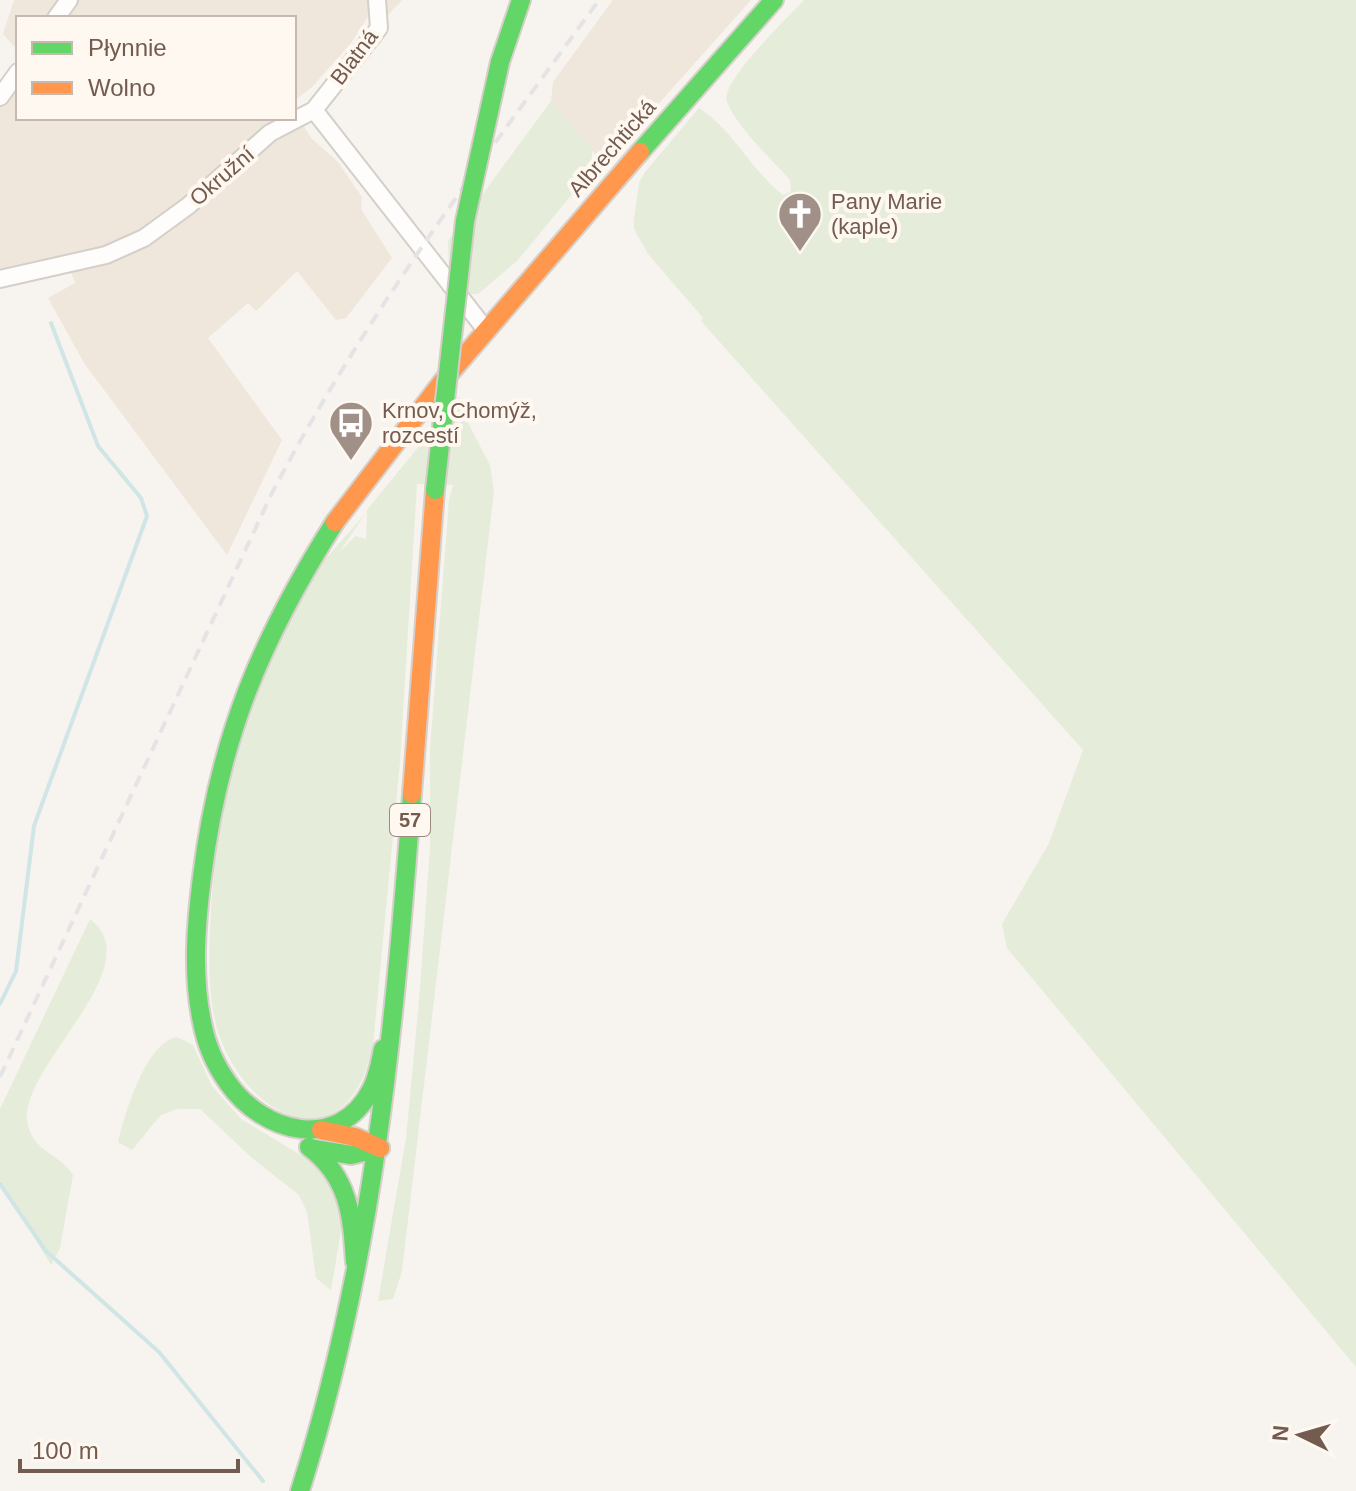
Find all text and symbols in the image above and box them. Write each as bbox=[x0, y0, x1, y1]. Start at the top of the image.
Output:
legend bbox=[16, 16, 296, 120]
street label: Blatná bbox=[325, 24, 383, 89]
text: Płynnie bbox=[88, 34, 167, 61]
text: Wolno bbox=[88, 74, 156, 101]
street label: Albrechtická bbox=[563, 94, 661, 201]
street label: Okružní bbox=[185, 141, 259, 211]
place label: Pany Marie (kaple) bbox=[831, 189, 942, 239]
church icon: Pany Marie (kaple) bbox=[776, 190, 824, 253]
place label: Krnov, Chomýž, rozcestí bbox=[382, 398, 537, 448]
bus stop icon: Krnov, Chomýž, rozcestí bbox=[327, 399, 375, 462]
road number: 57 bbox=[390, 804, 430, 836]
north arrow bbox=[1260, 1395, 1340, 1475]
scale bar bbox=[20, 1423, 238, 1473]
text: N bbox=[1267, 1424, 1294, 1442]
text: 100 m bbox=[32, 1437, 99, 1464]

